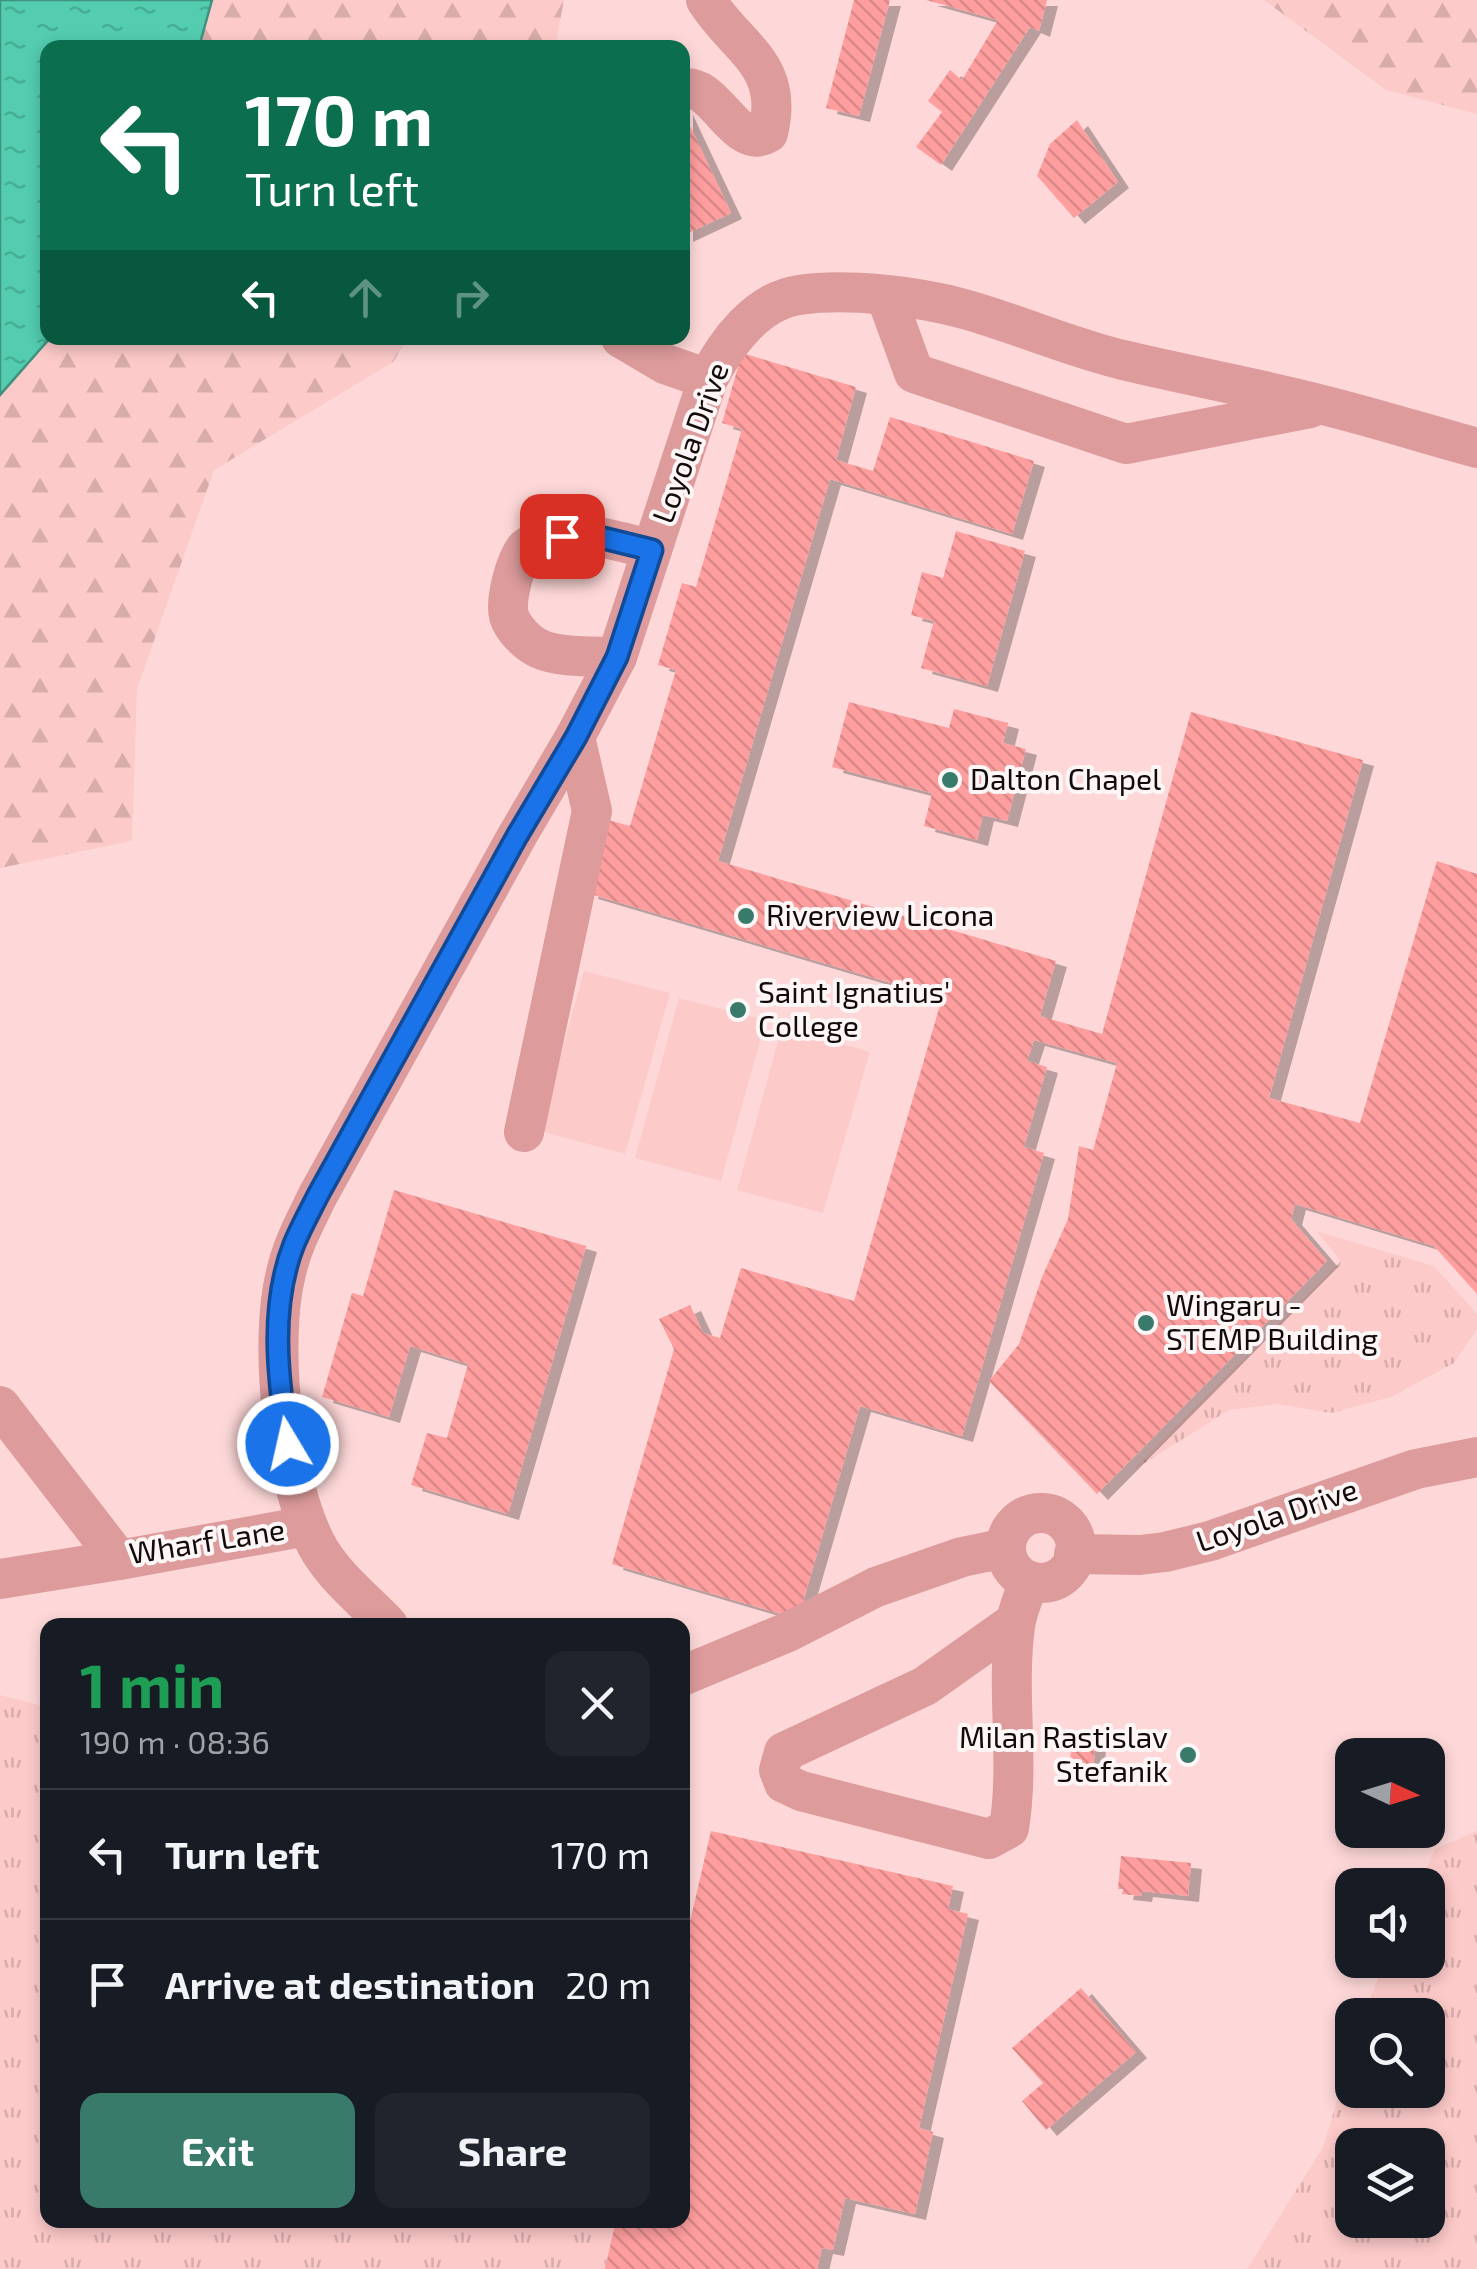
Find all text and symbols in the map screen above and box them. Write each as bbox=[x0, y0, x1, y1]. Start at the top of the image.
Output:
text: 170 m bbox=[245, 76, 433, 160]
icon: left bbox=[80, 80, 210, 210]
text: Turn left bbox=[245, 161, 419, 215]
icon: left bbox=[233, 270, 288, 325]
icon: ahead bbox=[338, 270, 393, 325]
icon: right bbox=[443, 270, 498, 325]
street label: Loyola Drive bbox=[643, 357, 735, 528]
pin bbox=[520, 494, 605, 579]
icon: arrive bbox=[535, 509, 590, 564]
place label: Dalton Chapel bbox=[970, 760, 1161, 796]
marker: Dalton Chapel bbox=[939, 769, 961, 791]
place label: Riverview Licona bbox=[766, 896, 994, 932]
marker: Riverview Licona bbox=[735, 905, 757, 927]
place label: Saint Ignatius' College bbox=[758, 973, 950, 1043]
marker: Saint Ignatius' College bbox=[727, 999, 749, 1021]
place label: Wingaru - STEMP Building bbox=[1166, 1286, 1378, 1356]
marker: Wingaru - STEMP Building bbox=[1135, 1312, 1157, 1334]
position arrow bbox=[236, 1392, 340, 1496]
street label: Loyola Drive bbox=[1191, 1470, 1362, 1559]
street label: Wharf Lane bbox=[126, 1510, 287, 1570]
text: 1 min bbox=[80, 1648, 224, 1720]
button: close bbox=[545, 1651, 650, 1756]
place label: Milan Rastislav Stefanik bbox=[959, 1718, 1168, 1788]
text: 190 m · 08:36 bbox=[80, 1722, 270, 1760]
north arrow bbox=[1335, 1738, 1445, 1848]
map controls bbox=[1335, 1738, 1445, 2238]
marker: Milan Rastislav Stefanik bbox=[1177, 1744, 1199, 1766]
icon: left bbox=[80, 1827, 135, 1882]
text: Turn left bbox=[165, 1831, 320, 1877]
text: 170 m bbox=[551, 1831, 650, 1877]
button: sound bbox=[1335, 1868, 1445, 1978]
icon: arrive bbox=[80, 1957, 135, 2012]
text: Arrive at destination bbox=[165, 1961, 535, 2007]
text: 20 m bbox=[565, 1961, 651, 2007]
button: search bbox=[1335, 1998, 1445, 2108]
button: Exit bbox=[80, 2093, 355, 2208]
button: Share bbox=[375, 2093, 650, 2208]
button: layers bbox=[1335, 2128, 1445, 2238]

